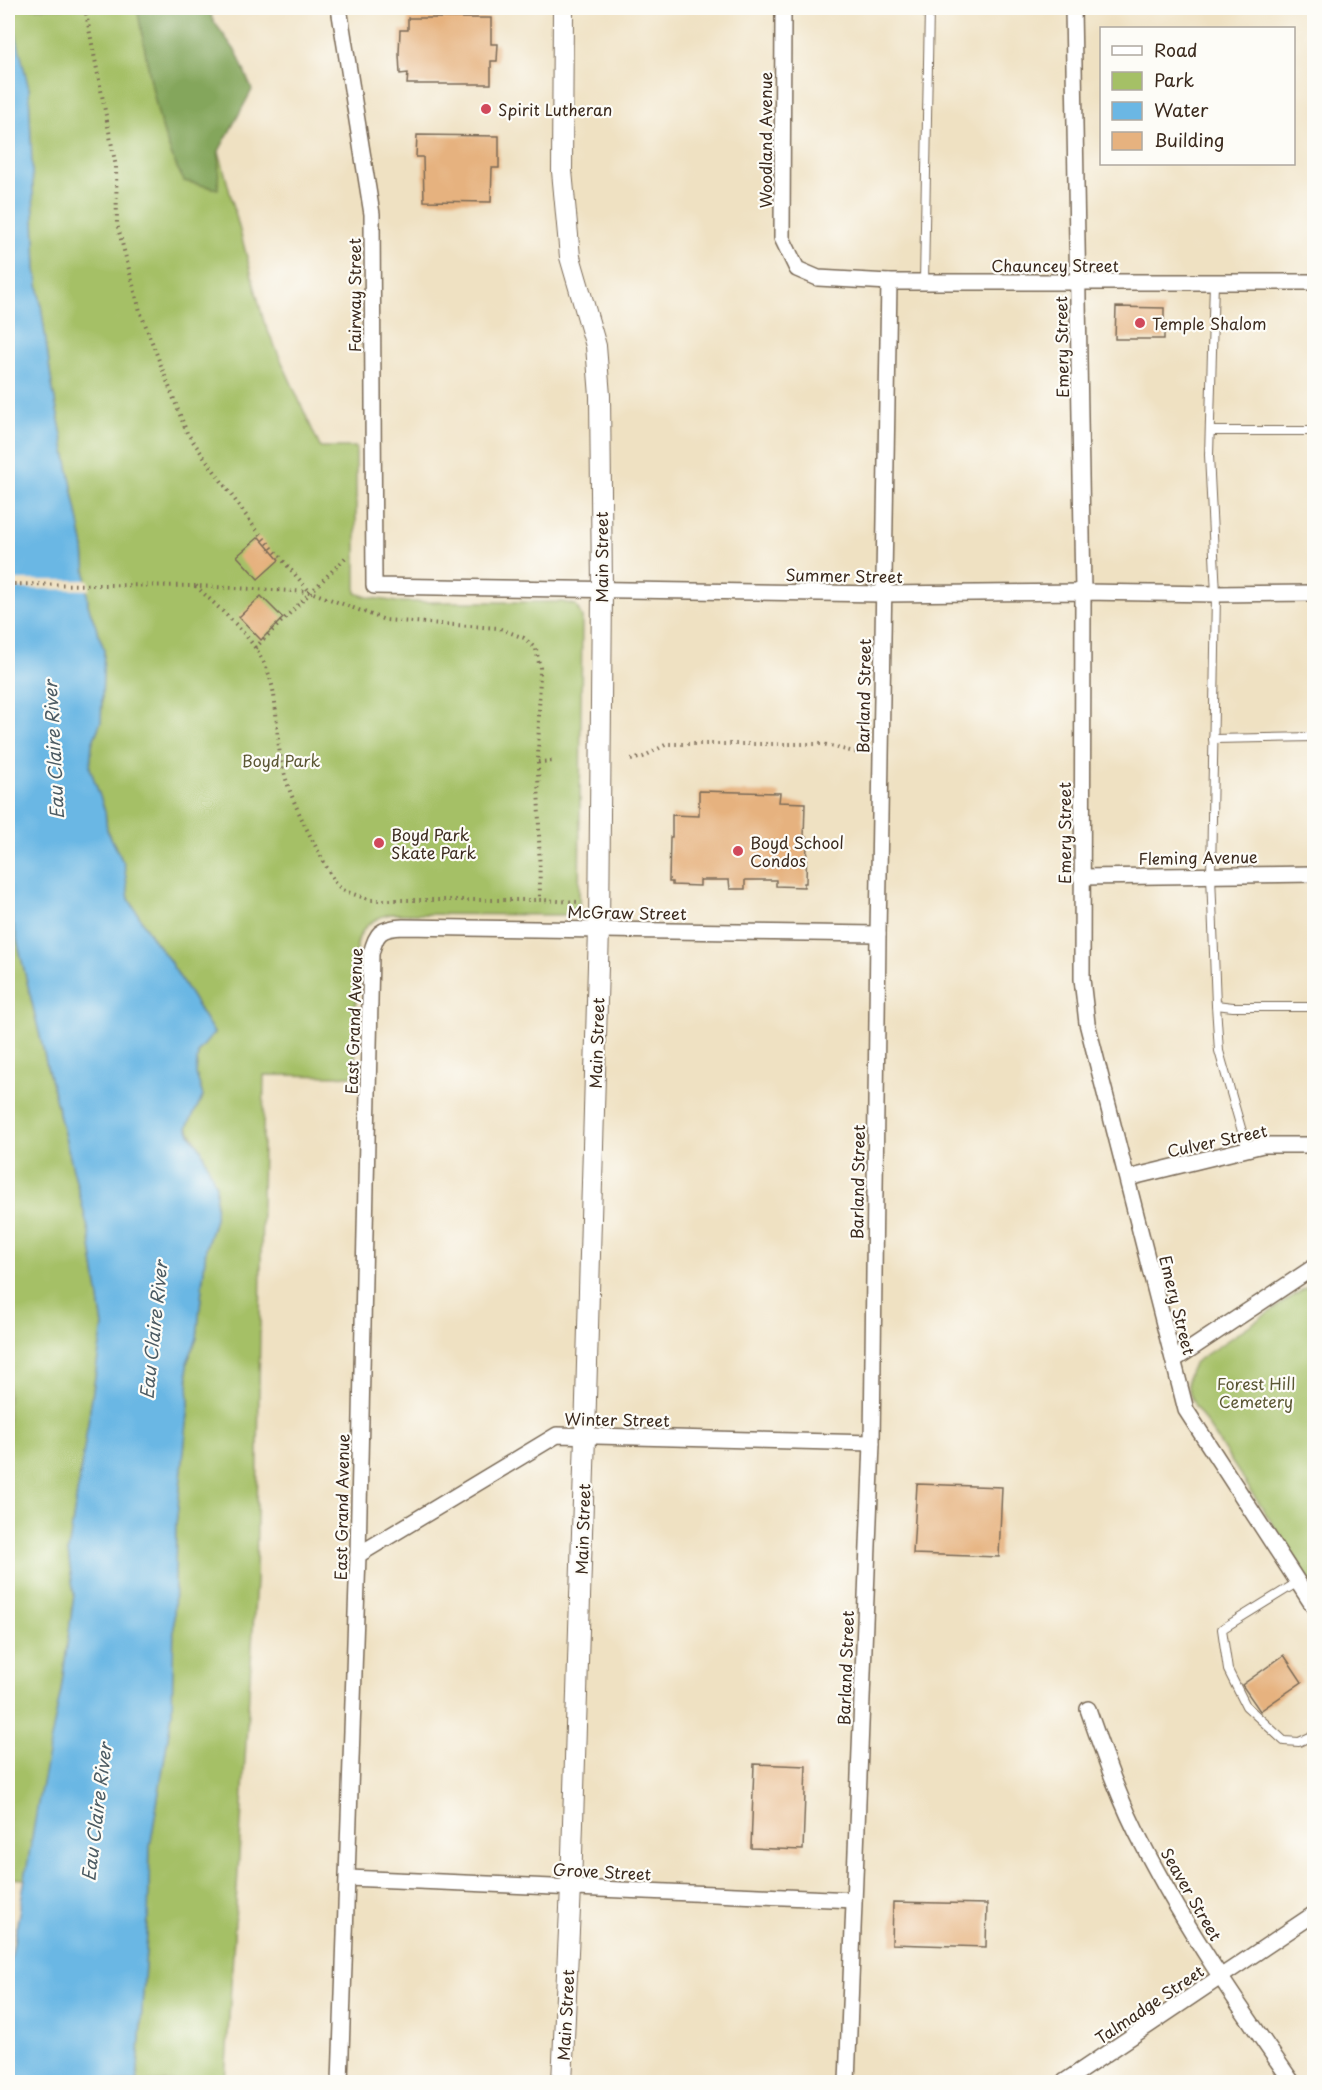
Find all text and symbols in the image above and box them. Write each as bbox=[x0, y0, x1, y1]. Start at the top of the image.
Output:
legend bbox=[1100, 27, 1295, 165]
text: Road bbox=[1154, 36, 1198, 63]
text: Park bbox=[1154, 66, 1194, 93]
street label: Woodland Avenue bbox=[753, 71, 777, 208]
text: Water bbox=[1154, 96, 1209, 123]
place label: Spirit Lutheran bbox=[498, 97, 612, 121]
marker: Spirit Lutheran bbox=[479, 102, 493, 116]
text: Building bbox=[1154, 126, 1224, 153]
street label: Fairway Street bbox=[342, 237, 366, 352]
street label: Chauncey Street bbox=[991, 253, 1119, 277]
street label: Emery Street bbox=[1048, 295, 1074, 398]
place label: Temple Shalom bbox=[1152, 311, 1267, 335]
marker: Temple Shalom bbox=[1133, 316, 1147, 330]
street label: Main Street bbox=[589, 511, 613, 603]
street label: Summer Street bbox=[785, 562, 903, 588]
street label: Barland Street bbox=[850, 638, 876, 754]
water label: Eau Claire River bbox=[36, 677, 70, 820]
park label: Boyd Park bbox=[242, 748, 320, 772]
street label: Emery Street bbox=[1052, 782, 1076, 884]
place label: Boyd Park Skate Park bbox=[391, 822, 476, 864]
place label: Boyd School Condos bbox=[750, 830, 844, 872]
marker: Boyd Park Skate Park bbox=[372, 836, 386, 850]
marker: Boyd School Condos bbox=[731, 844, 745, 858]
street label: Fleming Avenue bbox=[1138, 844, 1258, 870]
street label: McGraw Street bbox=[567, 899, 687, 925]
street label: East Grand Avenue bbox=[338, 947, 368, 1095]
street label: Main Street bbox=[582, 996, 610, 1089]
street label: Culver Street bbox=[1165, 1118, 1270, 1162]
street label: Barland Street bbox=[844, 1124, 870, 1240]
street label: Emery Street bbox=[1154, 1253, 1202, 1358]
water label: Eau Claire River bbox=[132, 1257, 174, 1400]
park label: Forest Hill Cemetery bbox=[1217, 1371, 1295, 1413]
street label: Winter Street bbox=[564, 1406, 670, 1432]
street label: East Grand Avenue bbox=[328, 1433, 354, 1581]
street label: Main Street bbox=[568, 1482, 596, 1575]
street label: Barland Street bbox=[831, 1610, 859, 1726]
water label: Eau Claire River bbox=[74, 1739, 118, 1882]
street label: Seaver Street bbox=[1156, 1843, 1229, 1945]
street label: Grove Street bbox=[552, 1856, 652, 1886]
street label: Talmadge Street bbox=[1090, 1958, 1209, 2049]
street label: Main Street bbox=[551, 1968, 579, 2061]

